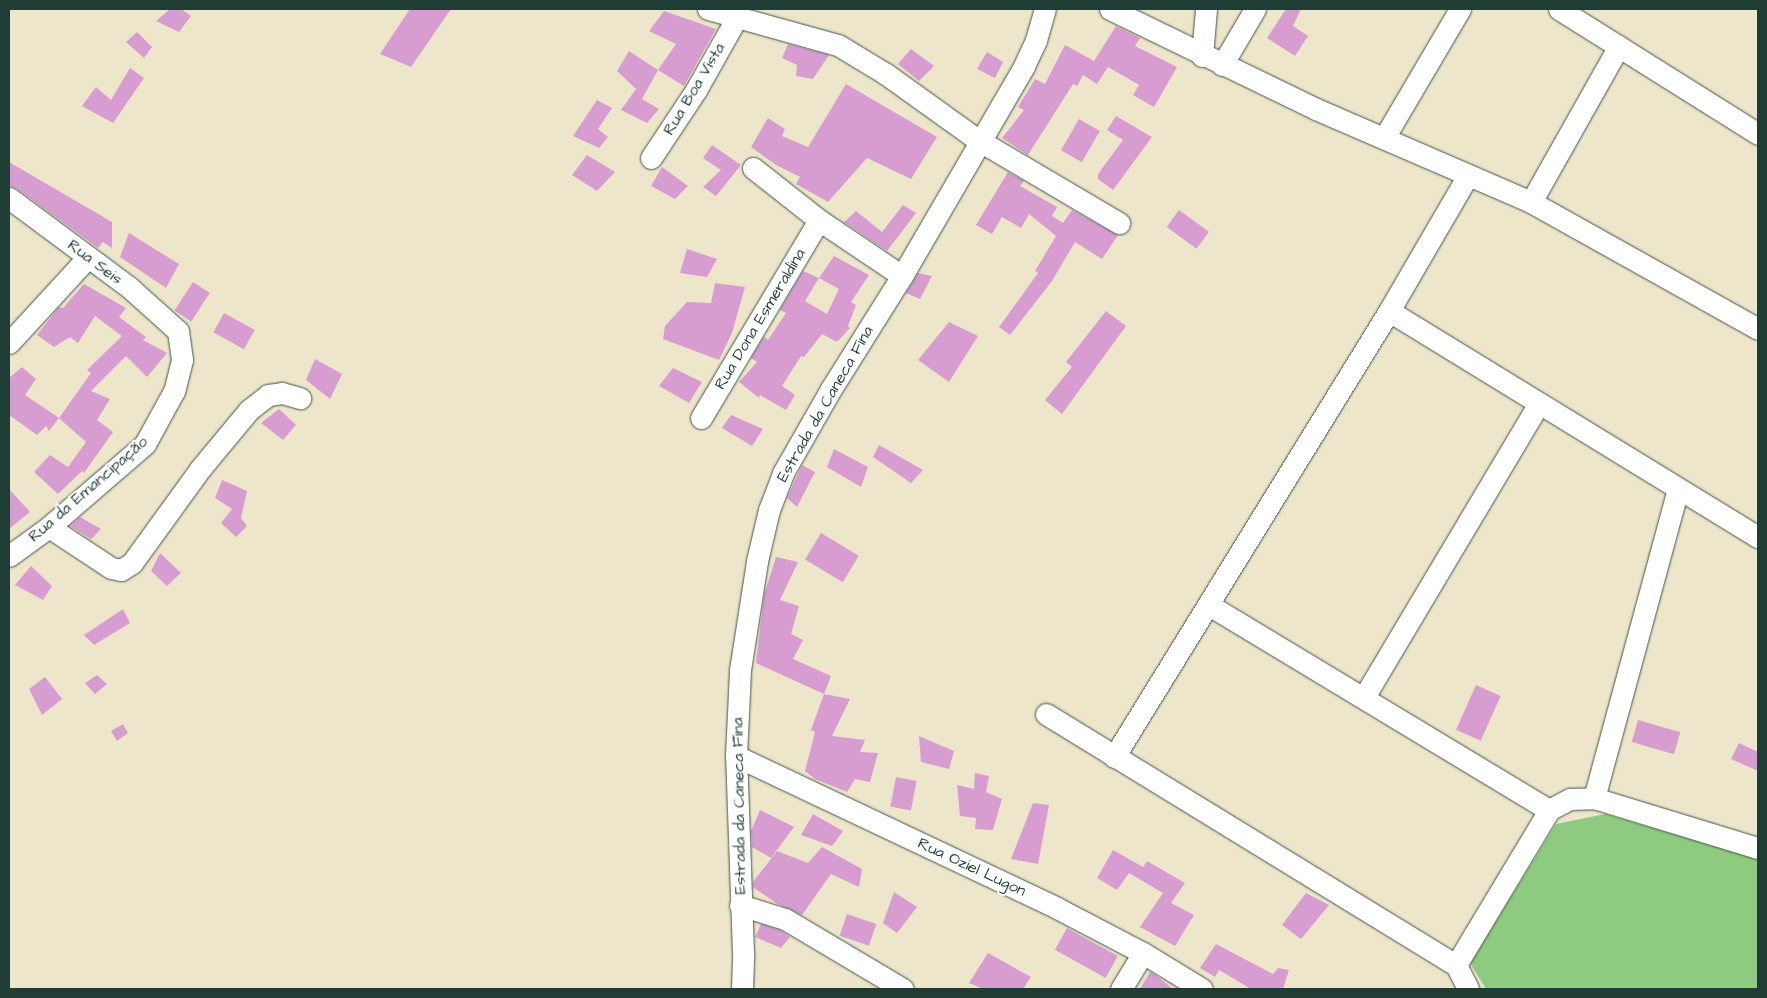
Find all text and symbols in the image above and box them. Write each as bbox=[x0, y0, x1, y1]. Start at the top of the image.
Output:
street label: Rua Boa Vista bbox=[659, 39, 729, 139]
street label: Rua Seis bbox=[64, 235, 126, 289]
street label: Rua Dona Esmeraldina bbox=[710, 245, 810, 393]
street label: Estrada da Caneca Fina bbox=[772, 323, 878, 485]
street label: Rua da Emancipação bbox=[24, 432, 152, 546]
street label: Estrada da Caneca Fina bbox=[728, 717, 750, 895]
street label: Rua Oziel Lugon bbox=[915, 834, 1029, 900]

